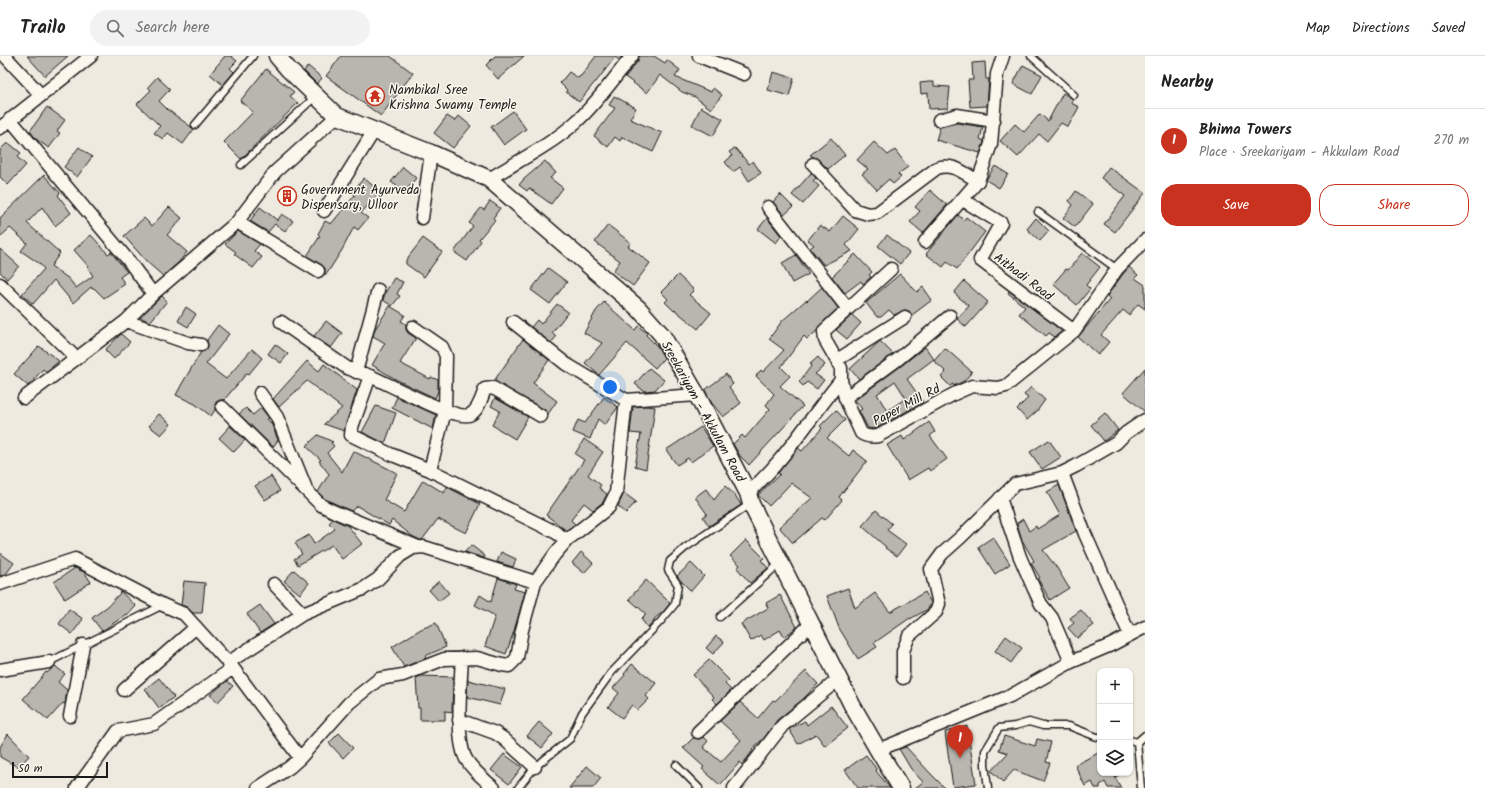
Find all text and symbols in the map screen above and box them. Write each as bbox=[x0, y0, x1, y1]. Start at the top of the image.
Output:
search box bbox=[90, 10, 370, 46]
text: Trailo bbox=[20, 13, 66, 43]
text: Search here bbox=[136, 16, 210, 40]
icon: search bbox=[104, 17, 126, 39]
text: Map bbox=[1305, 17, 1330, 39]
text: Directions bbox=[1352, 17, 1410, 39]
text: Saved bbox=[1432, 17, 1465, 39]
text: Nearby bbox=[1161, 69, 1213, 96]
place label: Nambikal Sree Krishna Swamy Temple bbox=[389, 80, 517, 116]
temple icon: Nambikal Sree Krishna Swamy Temple bbox=[364, 85, 386, 107]
text: Bhima Towers bbox=[1199, 118, 1292, 142]
text: 1 bbox=[1172, 130, 1176, 151]
text: 270 m bbox=[1433, 130, 1469, 151]
text: Place · Sreekariyam - Akkulam Road bbox=[1199, 142, 1399, 163]
place label: Government Ayurveda Dispensary, Ulloor bbox=[301, 180, 419, 216]
button: Save bbox=[1161, 184, 1311, 226]
button: Share bbox=[1319, 184, 1469, 226]
building icon: Government Ayurveda Dispensary, Ulloor bbox=[276, 185, 298, 207]
street label: Aithadi Road bbox=[989, 248, 1058, 307]
street label: Sreekariyam - Akkulam Road bbox=[655, 337, 751, 487]
your location bbox=[600, 377, 620, 397]
street label: Paper Mill Rd bbox=[869, 379, 945, 432]
map controls bbox=[1097, 668, 1133, 776]
button: + bbox=[1097, 668, 1133, 704]
button: − bbox=[1097, 704, 1133, 740]
pin: 1 bbox=[947, 725, 973, 758]
button: layers bbox=[1097, 740, 1133, 776]
scale bar bbox=[12, 760, 108, 779]
text: 50 m bbox=[18, 760, 43, 778]

